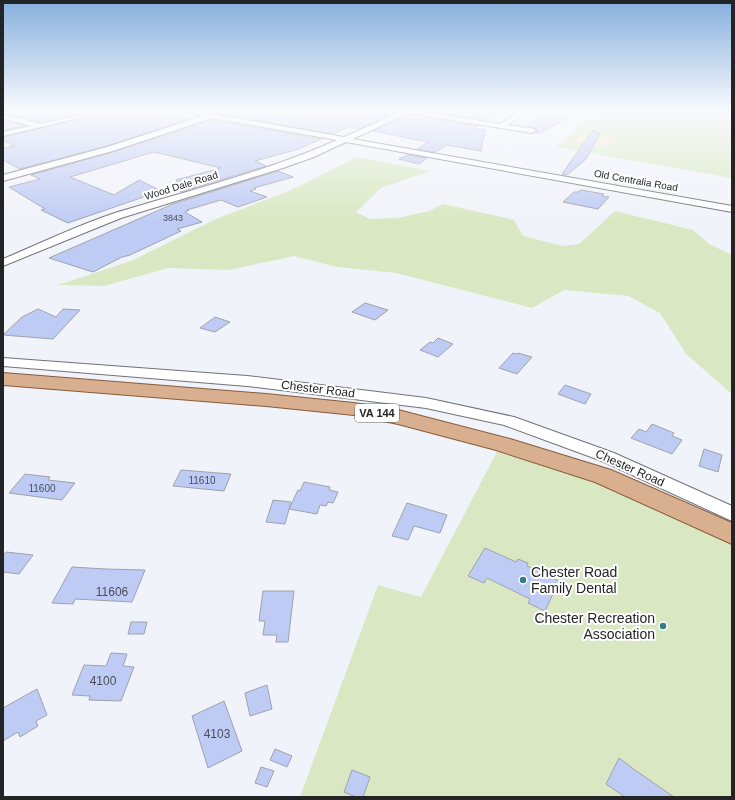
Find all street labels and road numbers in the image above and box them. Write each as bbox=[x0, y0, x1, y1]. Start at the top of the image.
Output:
street label: Old Centralia Road bbox=[593, 168, 679, 193]
street label: Wood Dale Road bbox=[143, 169, 219, 202]
street label: Chester Road bbox=[280, 378, 356, 400]
road number: VA 144 bbox=[355, 404, 399, 422]
street label: Chester Road bbox=[593, 447, 667, 489]

